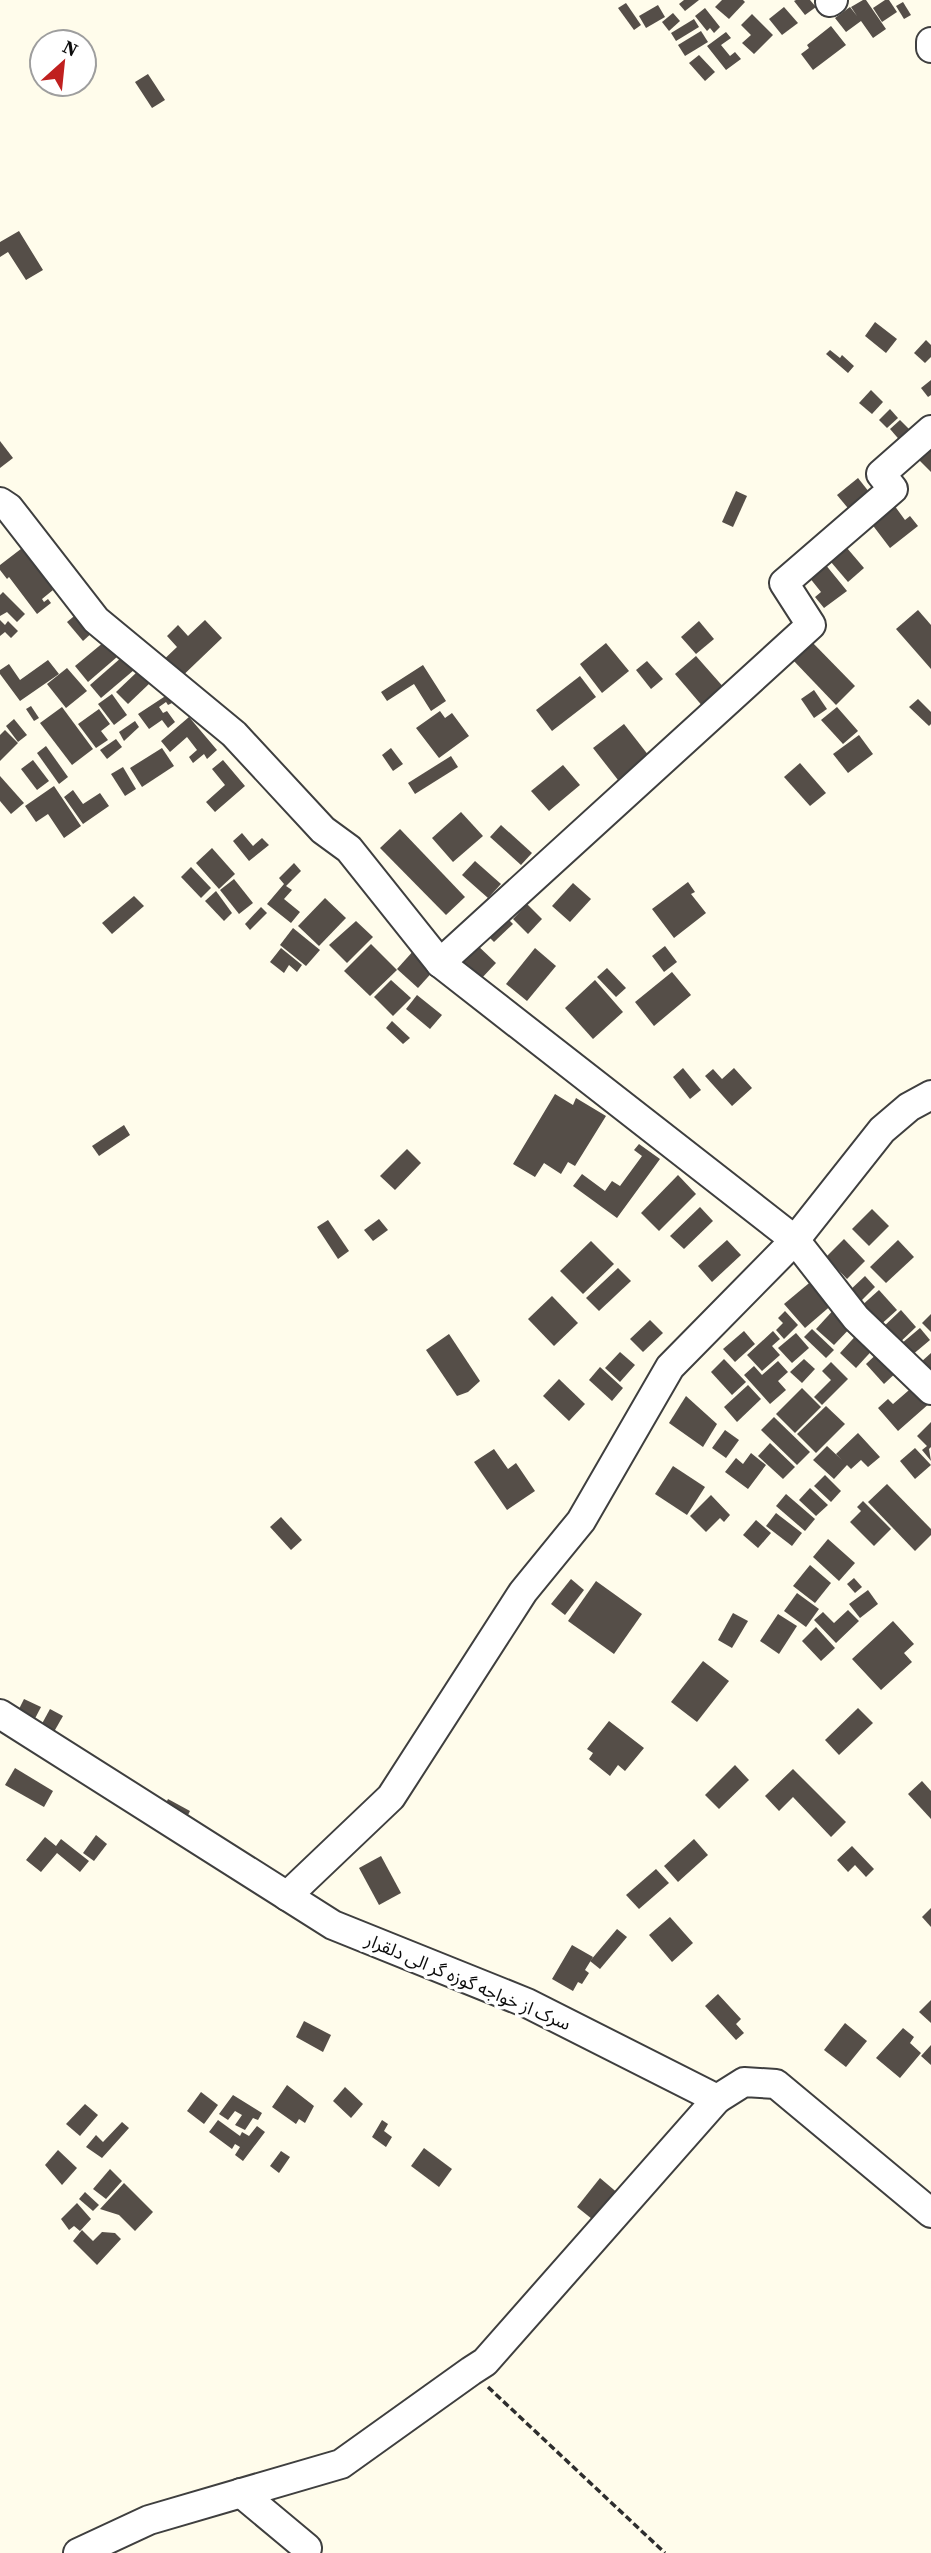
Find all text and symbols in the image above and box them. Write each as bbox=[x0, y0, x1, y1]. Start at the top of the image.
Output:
north arrow bbox=[28, 28, 98, 98]
text: N bbox=[59, 33, 83, 63]
street label: سرک از خواجه گوزه گر الی دلقرار bbox=[361, 1927, 575, 2036]

